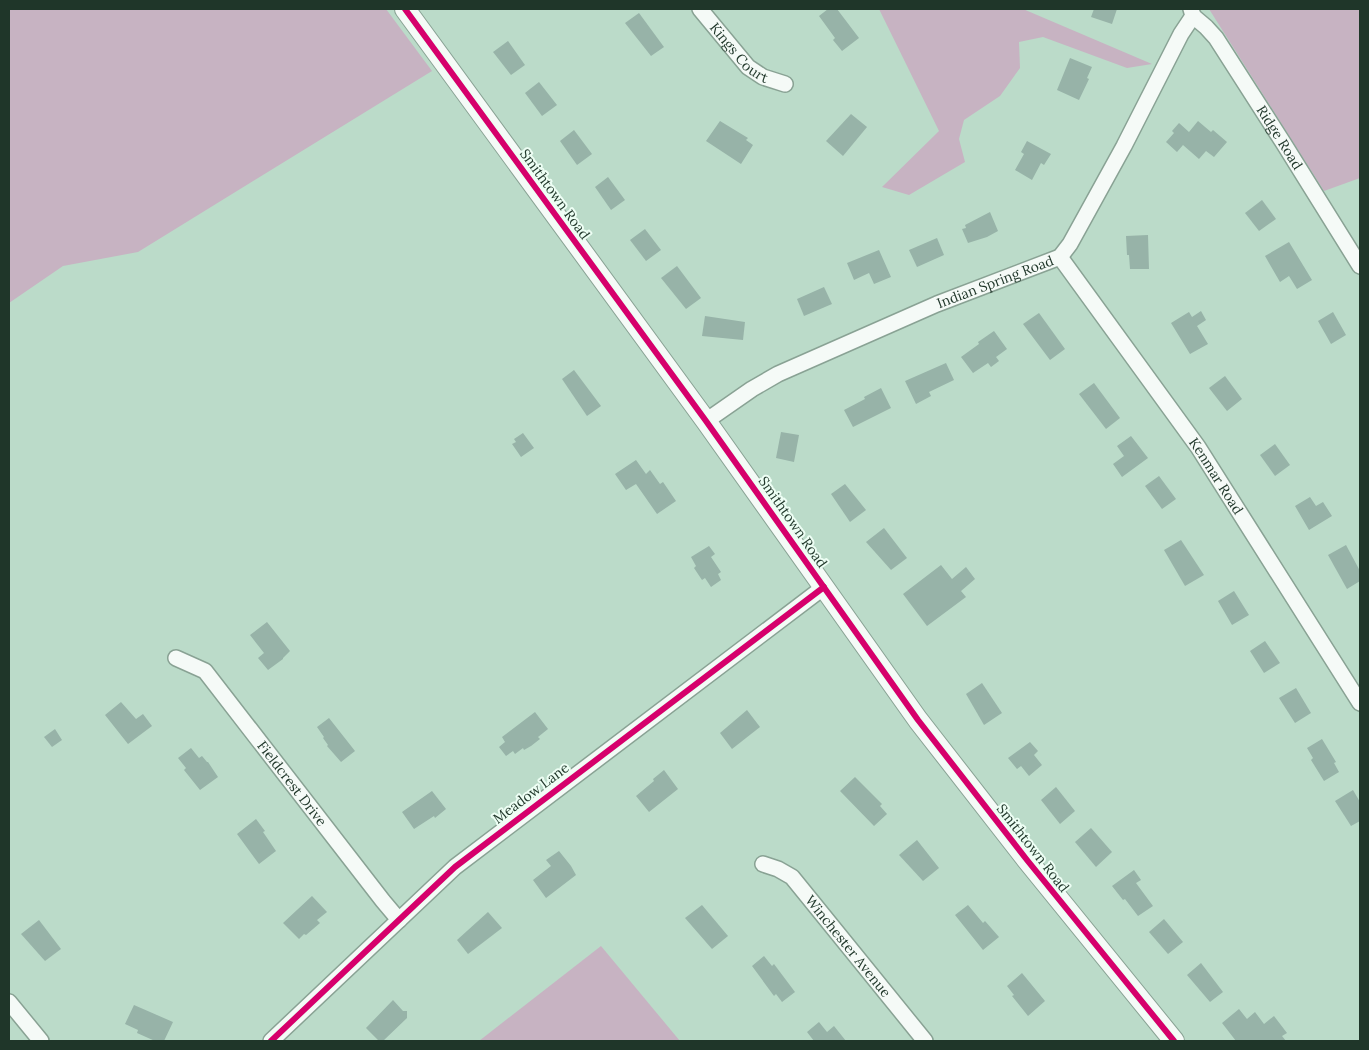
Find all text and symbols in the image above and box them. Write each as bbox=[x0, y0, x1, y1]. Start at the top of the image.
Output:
street label: Kings Court bbox=[706, 19, 771, 87]
street label: Ridge Road bbox=[1253, 102, 1307, 173]
street label: Smithtown Road bbox=[516, 145, 594, 243]
street label: Indian Spring Road bbox=[934, 251, 1056, 312]
street label: Kenmar Road bbox=[1185, 434, 1247, 518]
street label: Smithtown Road bbox=[755, 473, 831, 571]
street label: Fieldcrest Drive bbox=[253, 737, 331, 830]
street label: Meadow Lane bbox=[489, 758, 573, 827]
street label: Smithtown Road bbox=[993, 800, 1073, 896]
street label: Winchester Avenue bbox=[801, 891, 895, 1001]

